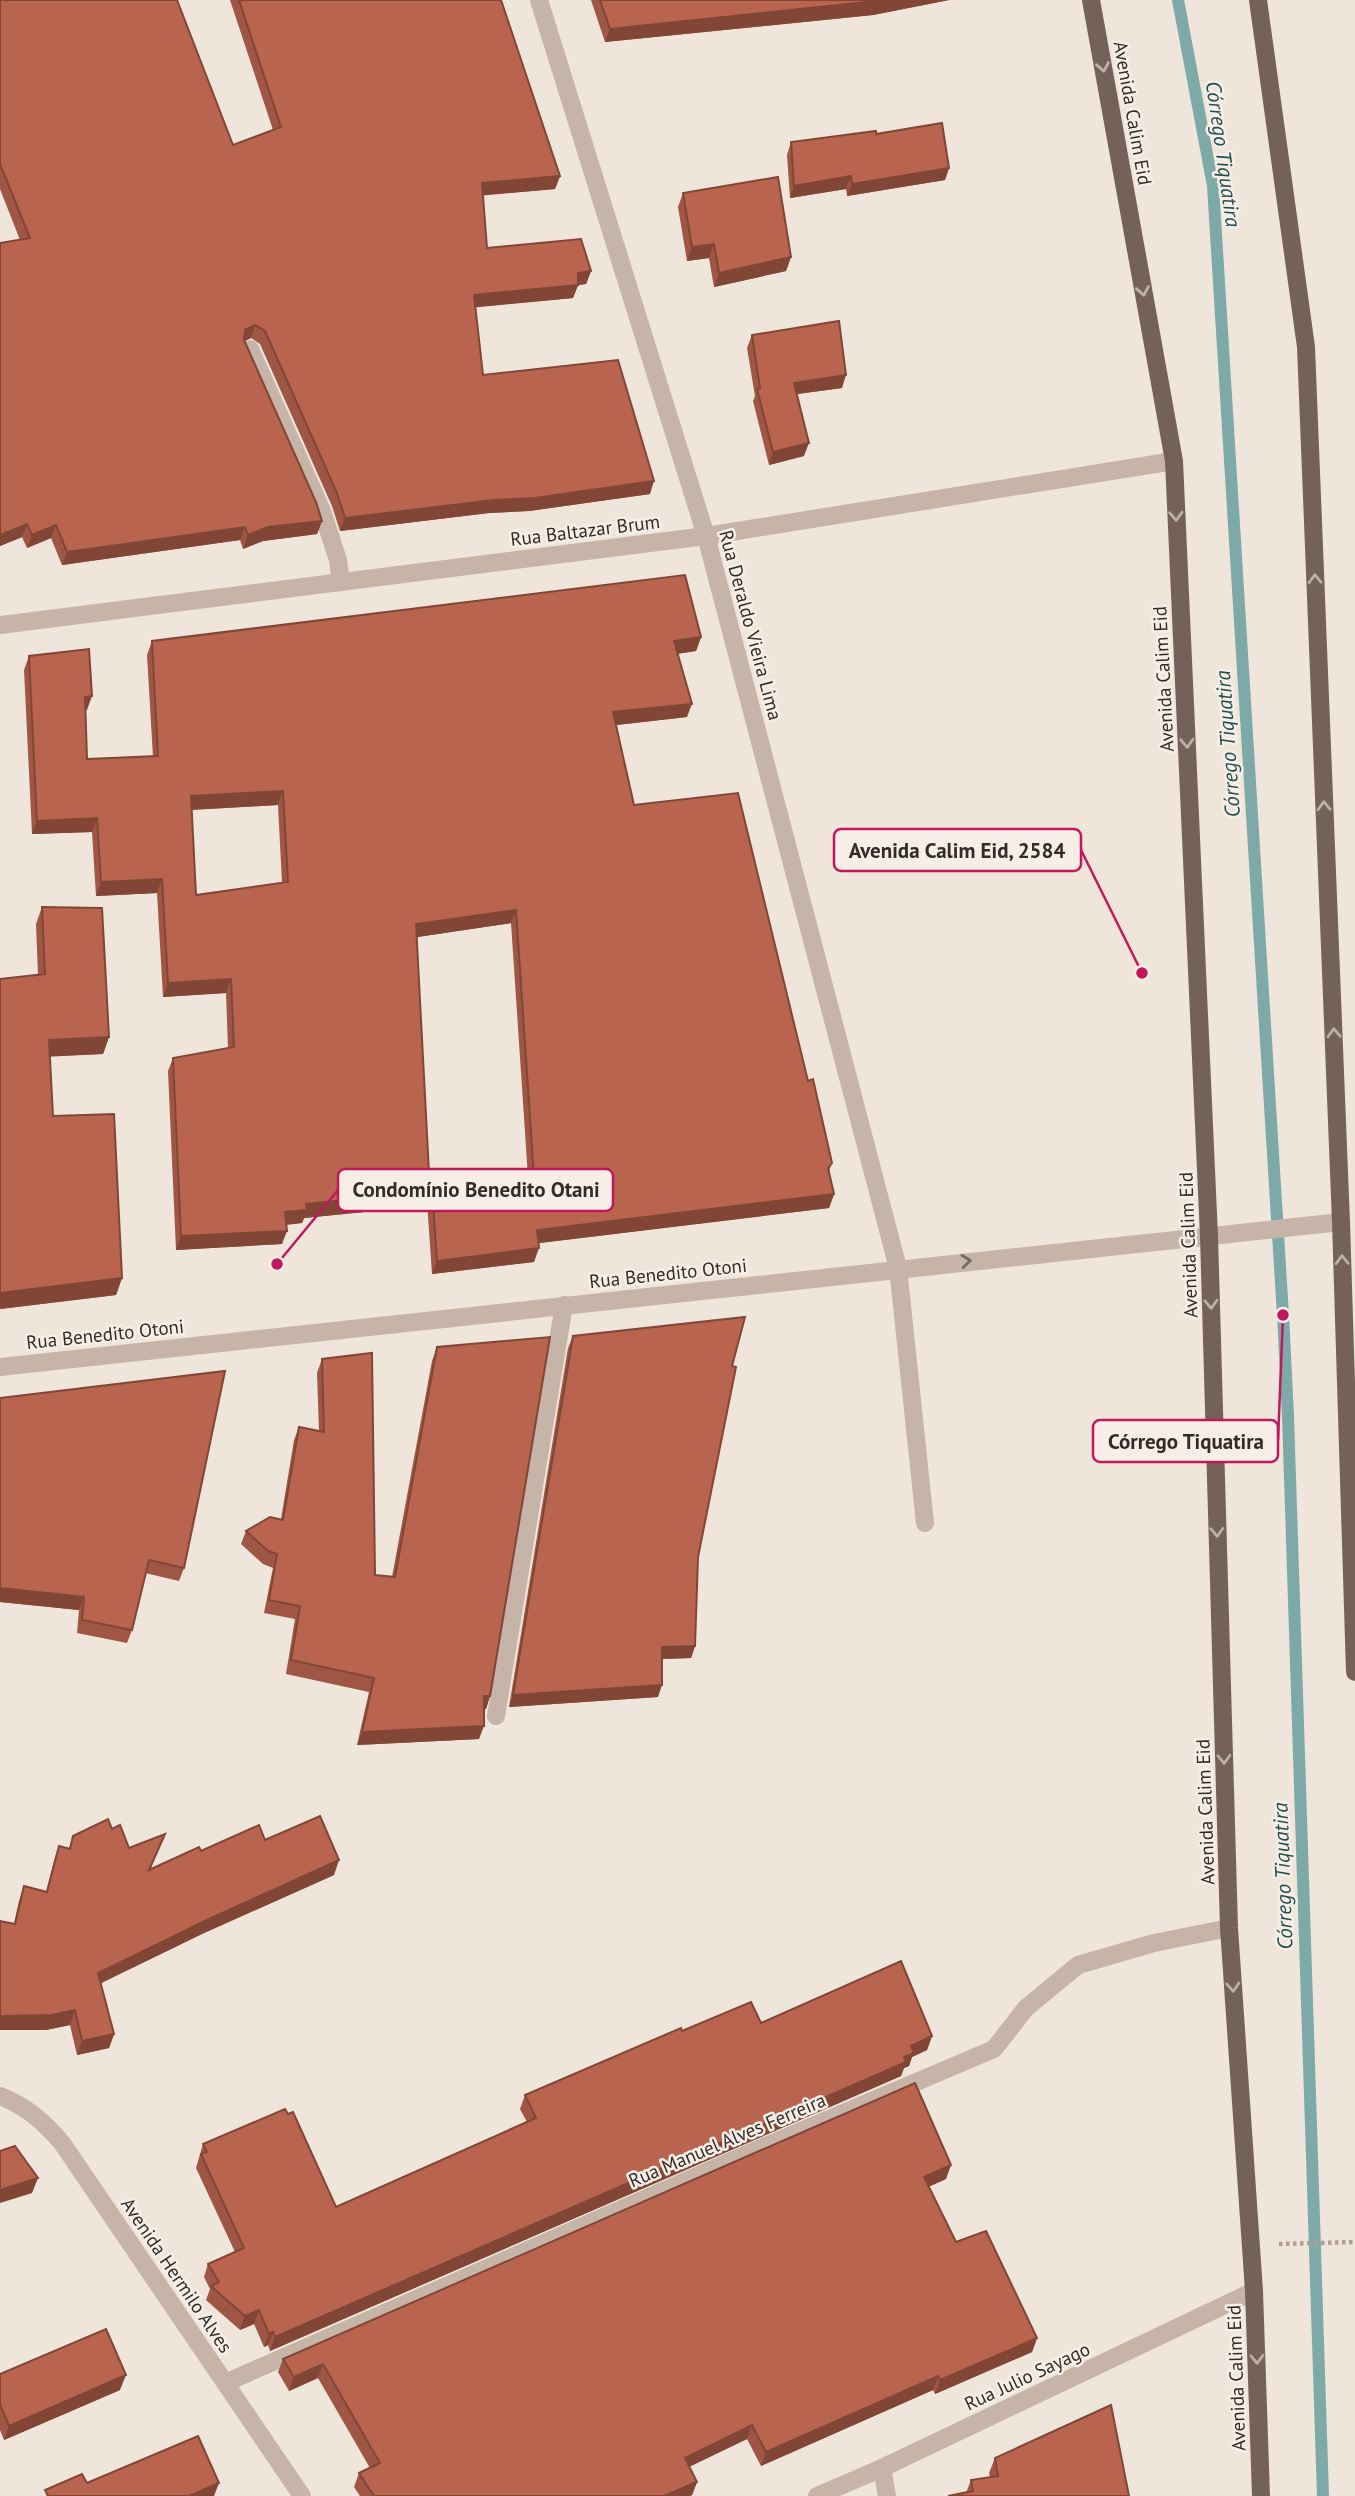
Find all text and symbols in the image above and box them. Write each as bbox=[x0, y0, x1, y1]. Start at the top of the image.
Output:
street label: Avenida Calim Eid bbox=[1109, 39, 1157, 187]
one-way arrow bbox=[1095, 61, 1110, 73]
water label: Córrego Tiquatira bbox=[1200, 79, 1247, 229]
one-way arrow bbox=[1135, 285, 1150, 297]
street label: Rua Baltazar Brum bbox=[509, 509, 661, 551]
one-way arrow bbox=[1169, 511, 1184, 522]
street label: Rua Deraldo Vieira Lima bbox=[714, 527, 788, 723]
one-way arrow bbox=[1308, 573, 1323, 584]
street label: Avenida Calim Eid bbox=[1147, 606, 1179, 752]
water label: Córrego Tiquatira bbox=[1209, 669, 1246, 818]
one-way arrow bbox=[1179, 738, 1194, 749]
one-way arrow bbox=[1317, 800, 1332, 811]
callout: Avenida Calim Eid, 2584 bbox=[834, 829, 1081, 871]
text: Avenida Calim Eid, 2584 bbox=[849, 837, 1065, 864]
one-way arrow bbox=[1326, 1027, 1341, 1038]
callout: Condomínio Benedito Otani bbox=[338, 1169, 613, 1211]
street label: Avenida Calim Eid bbox=[1173, 1172, 1203, 1318]
text: Condomínio Benedito Otani bbox=[352, 1176, 600, 1203]
street label: Rua Benedito Otoni bbox=[588, 1253, 748, 1293]
one-way arrow bbox=[960, 1254, 972, 1269]
one-way arrow bbox=[1335, 1255, 1350, 1266]
one-way arrow bbox=[1203, 1299, 1218, 1310]
street label: Rua Benedito Otoni bbox=[25, 1314, 185, 1354]
callout: Córrego Tiquatira bbox=[1093, 1420, 1278, 1462]
text: Córrego Tiquatira bbox=[1108, 1428, 1264, 1455]
one-way arrow bbox=[1210, 1527, 1225, 1538]
street label: Avenida Calim Eid bbox=[1190, 1739, 1220, 1885]
one-way arrow bbox=[1216, 1754, 1232, 1765]
water label: Córrego Tiquatira bbox=[1266, 1801, 1299, 1950]
one-way arrow bbox=[1225, 1981, 1240, 1992]
street label: Rua Manuel Alves Ferreira bbox=[625, 2088, 829, 2192]
street label: Avenida Hermilo Alves bbox=[116, 2193, 238, 2357]
street label: Avenida Calim Eid bbox=[1221, 2305, 1251, 2451]
street label: Rua Julio Sayago bbox=[960, 2336, 1094, 2416]
one-way arrow bbox=[1250, 2354, 1265, 2365]

